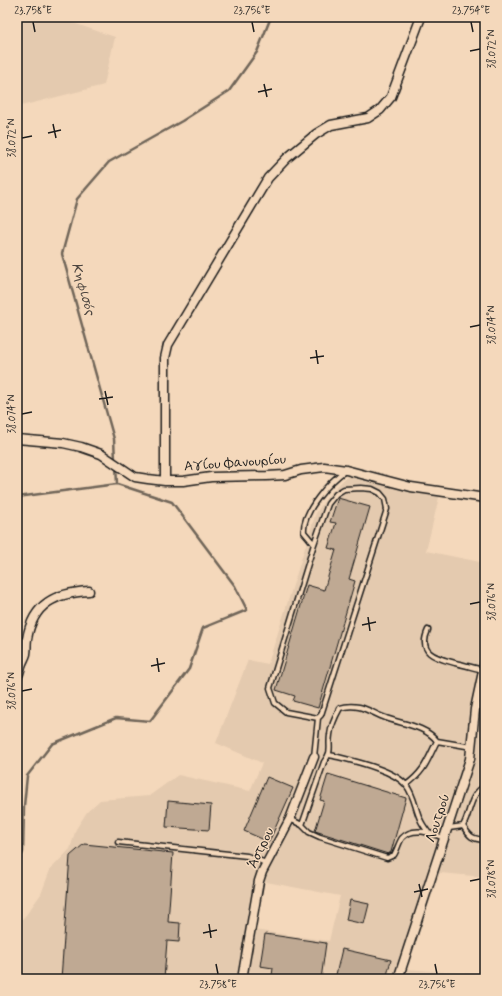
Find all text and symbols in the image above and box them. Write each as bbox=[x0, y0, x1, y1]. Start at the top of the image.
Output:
text: 23.758°E bbox=[14, 4, 52, 18]
text: 23.756°E bbox=[234, 4, 271, 18]
text: 23.754°E bbox=[452, 4, 490, 18]
text: 38.072°N bbox=[485, 29, 499, 68]
text: 38.072°N bbox=[5, 118, 19, 157]
water label: Κηφισός bbox=[66, 260, 100, 319]
text: 38.074°N bbox=[485, 305, 499, 344]
text: 38.074°N bbox=[5, 394, 19, 433]
street label: Αγίου Φανουρίου bbox=[183, 450, 287, 476]
text: 38.076°N bbox=[485, 583, 499, 621]
text: 38.076°N bbox=[5, 672, 19, 710]
street label: Λουτρού bbox=[422, 791, 454, 845]
street label: Άστρου bbox=[243, 825, 279, 871]
text: 38.078°N bbox=[485, 859, 499, 898]
text: 23.758°E bbox=[199, 978, 237, 992]
text: 23.756°E bbox=[419, 978, 456, 992]

